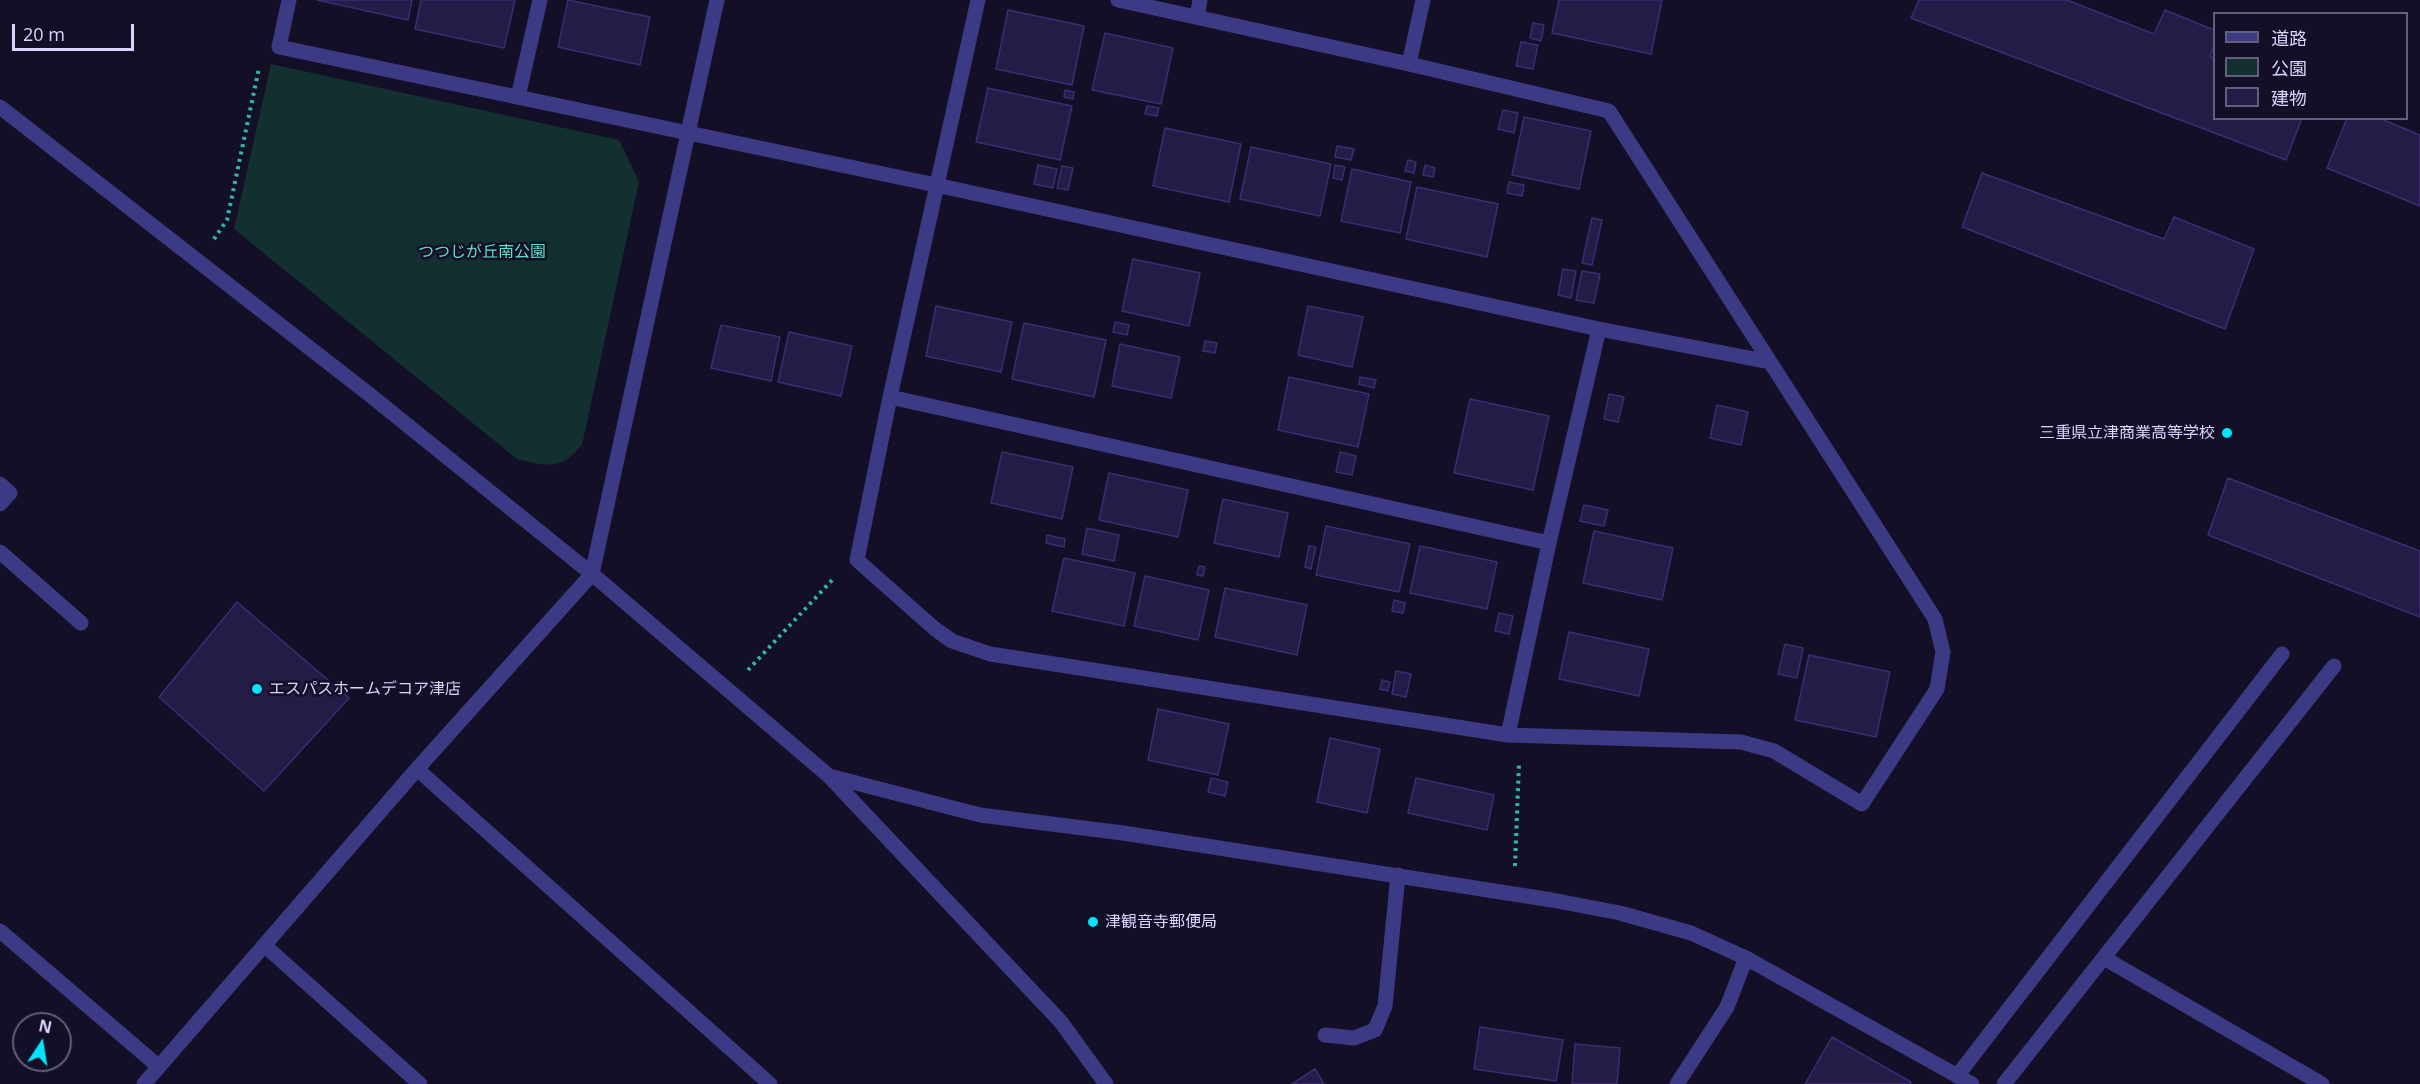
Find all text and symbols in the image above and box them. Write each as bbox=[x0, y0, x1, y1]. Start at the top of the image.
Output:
scale bar bbox=[15, 12, 136, 50]
legend bbox=[2213, 12, 2408, 120]
text: 20 m bbox=[23, 22, 65, 46]
text: 道路 bbox=[2271, 26, 2307, 50]
text: 公園 bbox=[2271, 56, 2307, 80]
text: 建物 bbox=[2271, 86, 2307, 110]
park label: つつじが丘南公園 bbox=[418, 242, 546, 262]
place label: 三重県立津商業高等学校 bbox=[2039, 423, 2215, 443]
marker: 三重県立津商業高等学校 bbox=[2220, 426, 2234, 440]
place label: エスパスホームデコア津店 bbox=[269, 679, 461, 699]
marker: エスパスホームデコア津店 bbox=[250, 682, 264, 696]
place label: 津観音寺郵便局 bbox=[1105, 912, 1217, 932]
marker: 津観音寺郵便局 bbox=[1086, 915, 1100, 929]
north arrow bbox=[12, 1012, 72, 1072]
text: N bbox=[37, 1014, 54, 1038]

